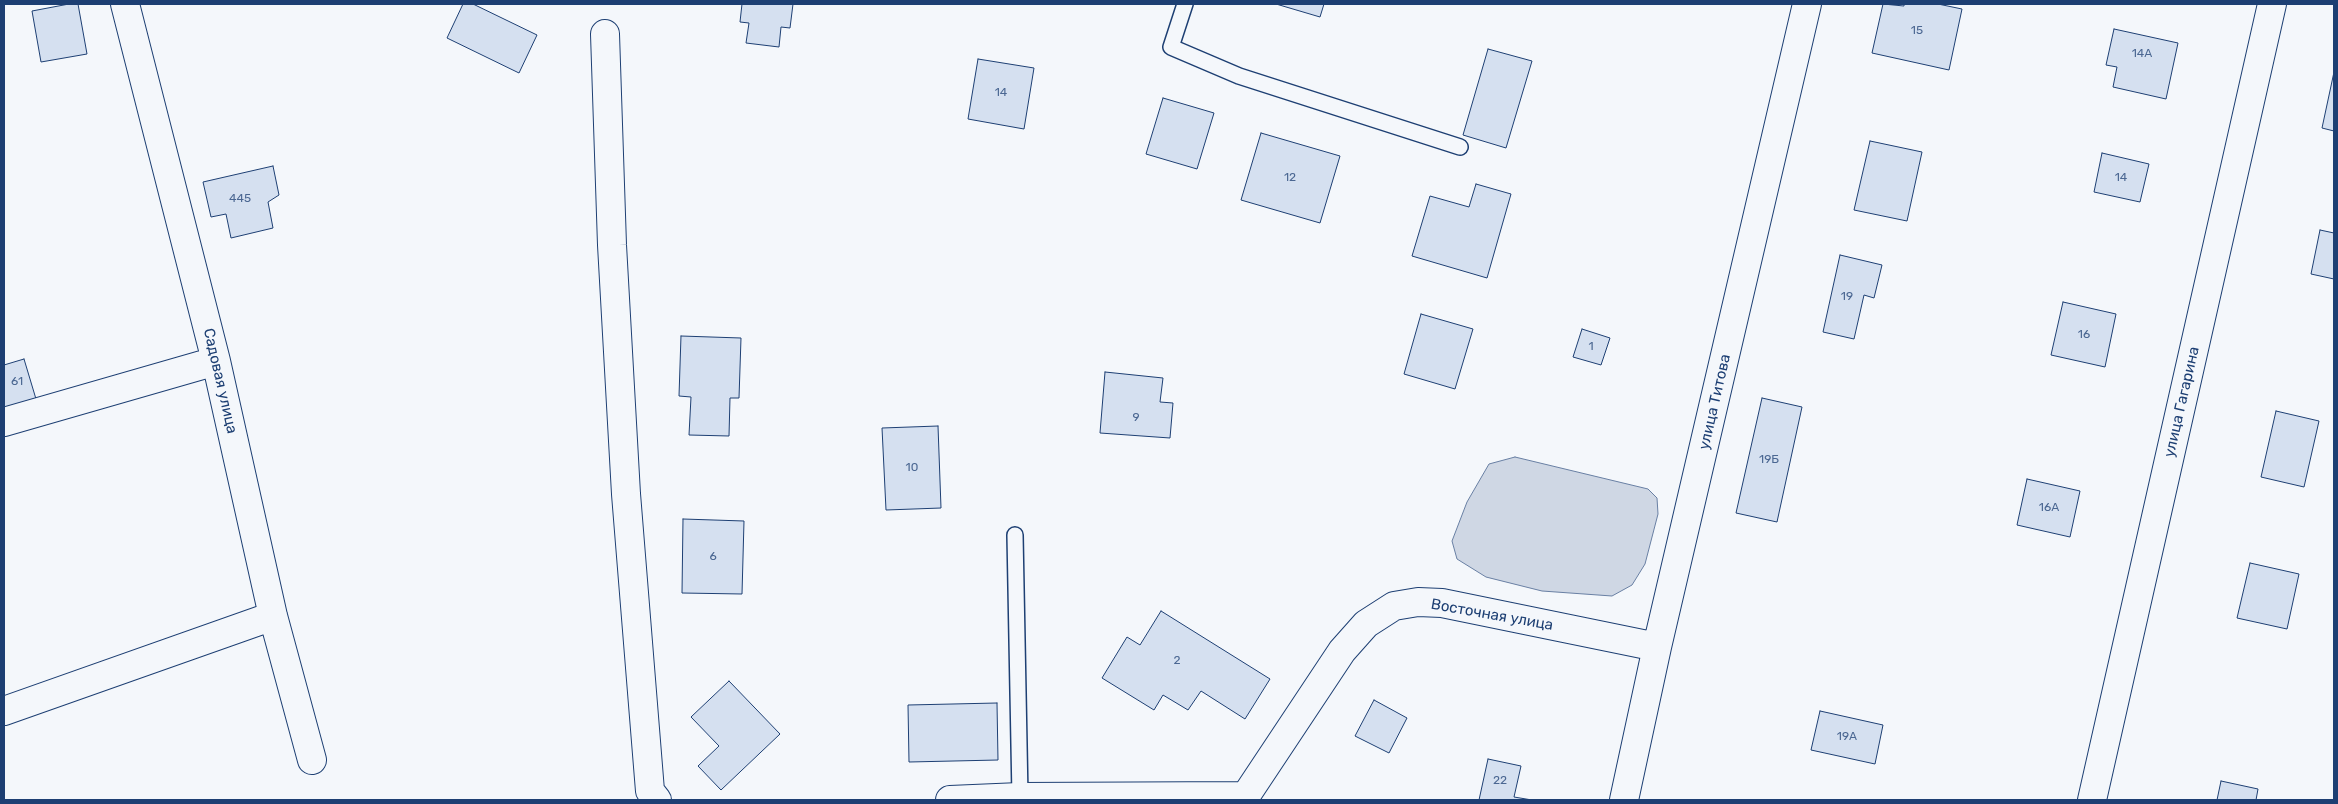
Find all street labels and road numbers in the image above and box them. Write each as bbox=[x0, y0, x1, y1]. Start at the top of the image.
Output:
street label: Садовая улица bbox=[199, 327, 241, 435]
street label: улица Гагарина bbox=[2161, 345, 2203, 459]
street label: улица Титова bbox=[1695, 352, 1735, 452]
street label: Восточная улица bbox=[1429, 595, 1555, 635]

